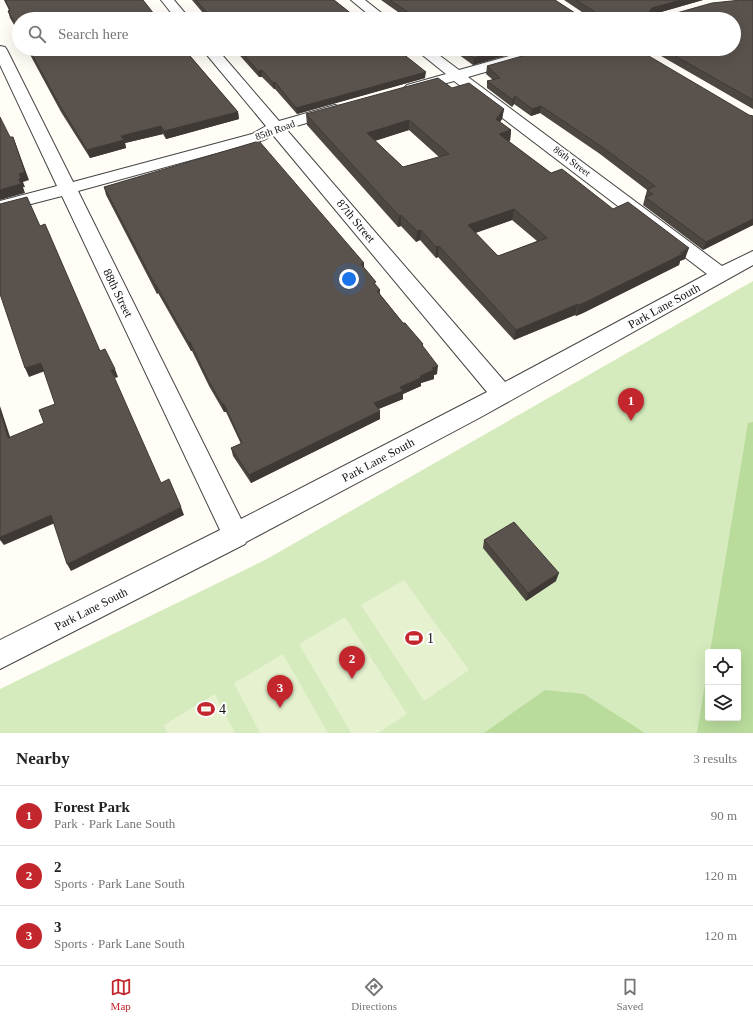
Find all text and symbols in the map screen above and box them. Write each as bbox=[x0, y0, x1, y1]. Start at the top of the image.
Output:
search box bbox=[12, 12, 741, 56]
icon: search bbox=[26, 23, 48, 45]
text: Search here bbox=[58, 26, 128, 42]
street label: 85th Road bbox=[254, 118, 296, 142]
street label: 86th Street bbox=[551, 143, 593, 179]
street label: 87th Street bbox=[334, 196, 379, 246]
street label: 88th Street bbox=[100, 266, 136, 320]
your location bbox=[339, 269, 359, 289]
street label: Park Lane South bbox=[626, 280, 702, 332]
pin: 1 bbox=[618, 388, 644, 421]
street label: Park Lane South bbox=[339, 435, 417, 485]
street label: Park Lane South bbox=[52, 585, 130, 633]
sports icon: 1 bbox=[404, 628, 424, 648]
place label: 1 bbox=[427, 631, 434, 646]
pin: 2 bbox=[339, 646, 365, 679]
map controls bbox=[705, 649, 741, 721]
button: locate bbox=[705, 649, 741, 685]
pin: 3 bbox=[267, 675, 293, 708]
button: layers bbox=[705, 685, 741, 721]
sports icon: 4 bbox=[196, 699, 216, 719]
place label: 4 bbox=[219, 702, 226, 717]
text: Nearby bbox=[16, 749, 70, 768]
text: 3 results bbox=[693, 751, 737, 766]
text: Forest Park bbox=[54, 799, 130, 815]
text: 1 bbox=[26, 808, 32, 823]
text: 90 m bbox=[711, 808, 737, 823]
text: Park · Park Lane South bbox=[54, 816, 175, 831]
text: 2 bbox=[54, 859, 62, 875]
text: 2 bbox=[26, 868, 32, 883]
text: 120 m bbox=[704, 868, 737, 883]
text: Sports · Park Lane South bbox=[54, 876, 185, 891]
text: 3 bbox=[54, 919, 62, 935]
text: 3 bbox=[26, 928, 32, 943]
text: 120 m bbox=[704, 928, 737, 943]
text: Sports · Park Lane South bbox=[54, 936, 185, 951]
tab: Map bbox=[110, 976, 132, 1012]
tab: Directions bbox=[351, 976, 397, 1012]
tab: Saved bbox=[616, 976, 643, 1012]

